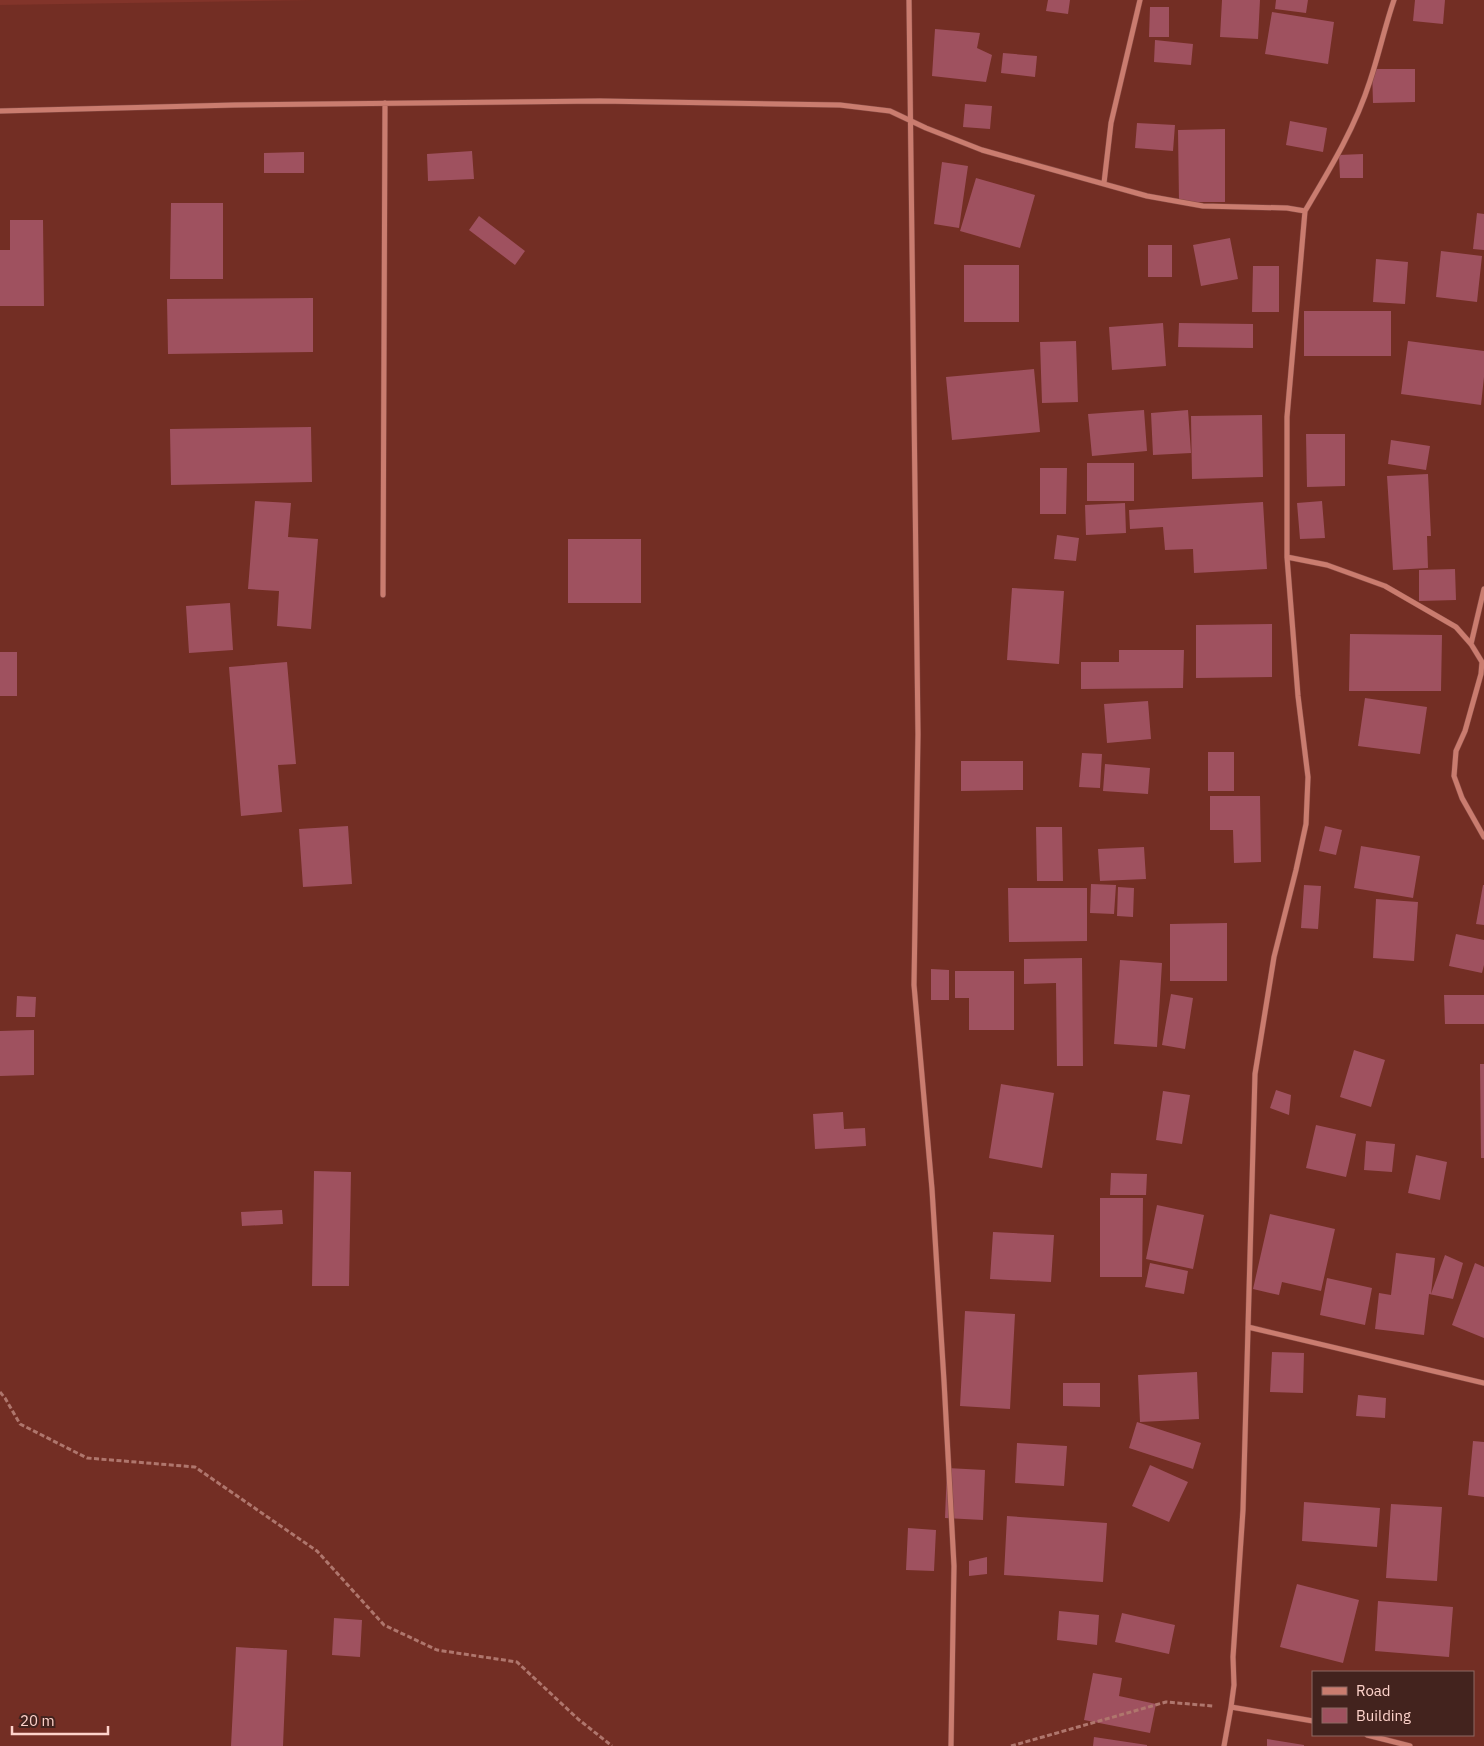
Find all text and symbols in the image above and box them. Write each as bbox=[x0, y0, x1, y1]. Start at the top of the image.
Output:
legend bbox=[1312, 1671, 1474, 1736]
text: Road bbox=[1356, 1681, 1391, 1700]
scale bar bbox=[12, 1704, 109, 1736]
text: Building bbox=[1356, 1706, 1411, 1725]
text: 20 m bbox=[20, 1711, 55, 1730]

